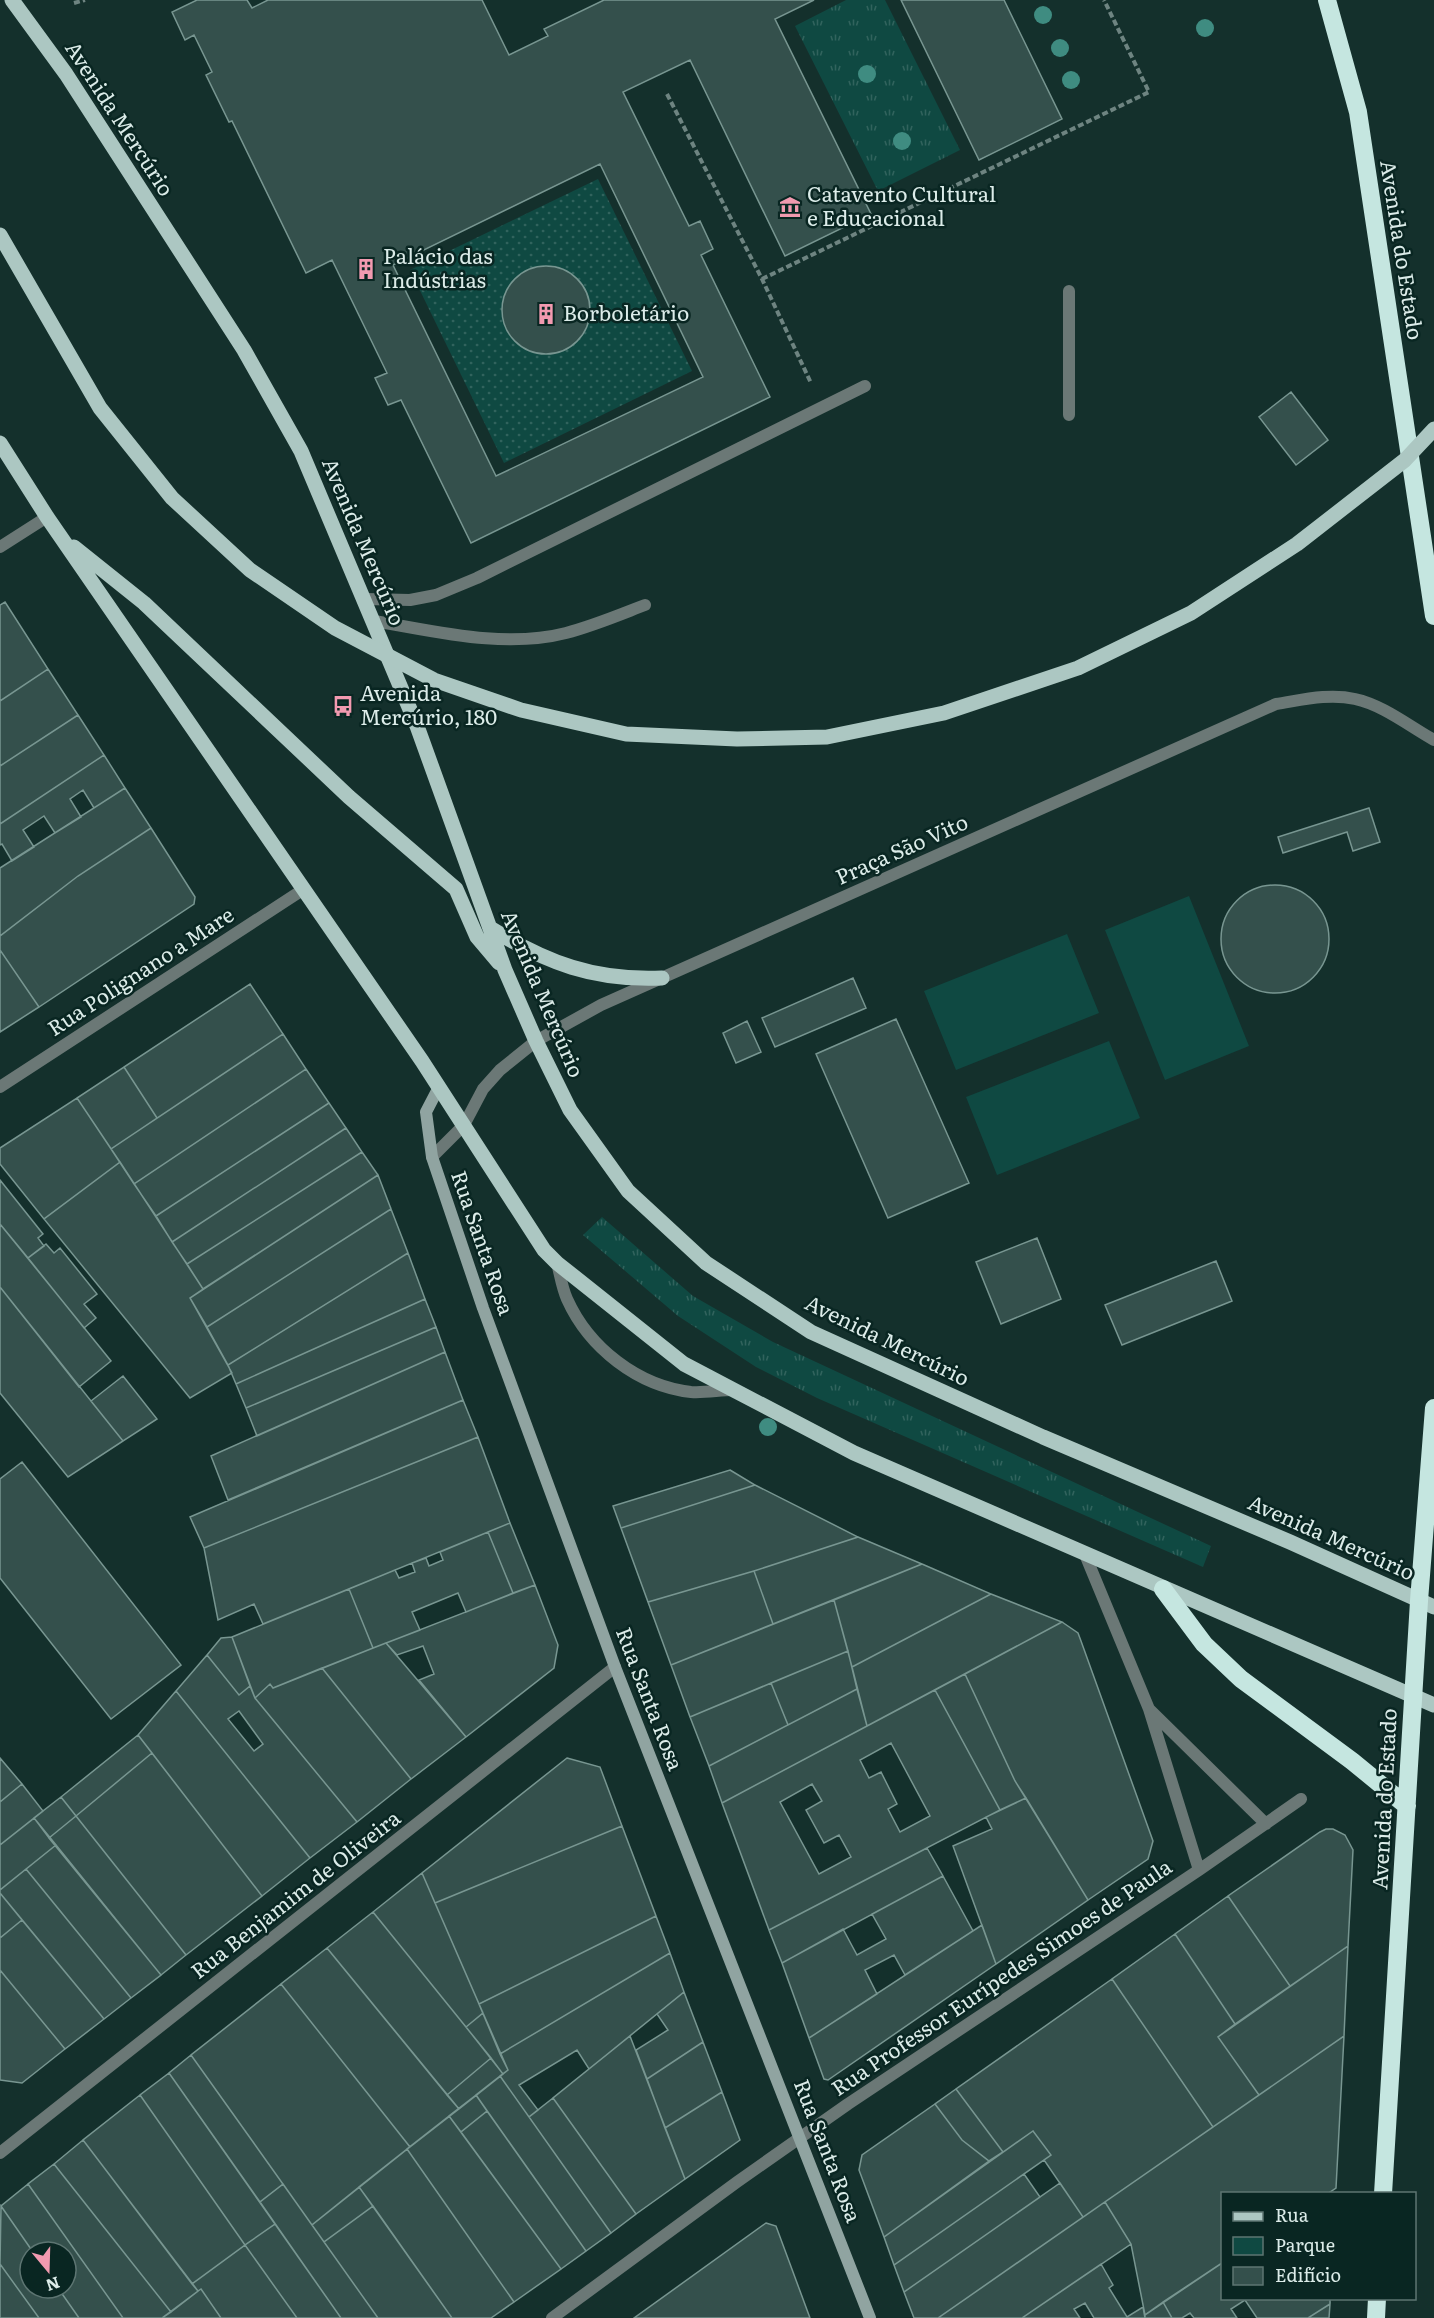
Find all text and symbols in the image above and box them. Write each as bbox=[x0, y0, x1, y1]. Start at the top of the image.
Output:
street label: Avenida Mercúrio bbox=[59, 34, 183, 201]
street label: Avenida do Estado bbox=[1374, 157, 1433, 342]
place label: Catavento Cultural e Educacional bbox=[807, 177, 996, 232]
museum icon: Catavento Cultural e Educacional bbox=[778, 195, 802, 219]
place label: Palácio das Indústrias bbox=[383, 239, 493, 294]
building icon: Palácio das Indústrias bbox=[354, 257, 378, 281]
place label: Borboletário bbox=[563, 296, 689, 327]
building icon: Borboletário bbox=[534, 302, 558, 326]
street label: Avenida Mercúrio bbox=[316, 452, 415, 630]
place label: Avenida Mercúrio, 180 bbox=[360, 676, 497, 731]
bus stop icon: Avenida Mercúrio, 180 bbox=[331, 694, 355, 718]
street label: Praça São Vito bbox=[830, 805, 972, 891]
street label: Rua Polignano a Mare bbox=[40, 898, 239, 1042]
street label: Avenida Mercúrio bbox=[495, 904, 594, 1082]
street label: Rua Santa Rosa bbox=[445, 1166, 524, 1319]
street label: Avenida Mercúrio bbox=[801, 1285, 976, 1392]
street label: Avenida Mercúrio bbox=[1244, 1485, 1420, 1586]
street label: Rua Santa Rosa bbox=[610, 1622, 693, 1775]
street label: Avenida do Estado bbox=[1362, 1707, 1403, 1890]
street label: Rua Benjamim de Oliveira bbox=[183, 1801, 406, 1985]
street label: Rua Professor Eurípedes Simoes de Paula bbox=[824, 1849, 1178, 2102]
street label: Rua Santa Rosa bbox=[788, 2074, 871, 2227]
legend bbox=[1221, 2192, 1416, 2300]
text: Rua bbox=[1275, 2201, 1309, 2228]
text: Parque bbox=[1275, 2231, 1335, 2258]
north arrow bbox=[18, 2240, 78, 2300]
text: Edifício bbox=[1275, 2261, 1341, 2288]
text: N bbox=[43, 2272, 63, 2299]

